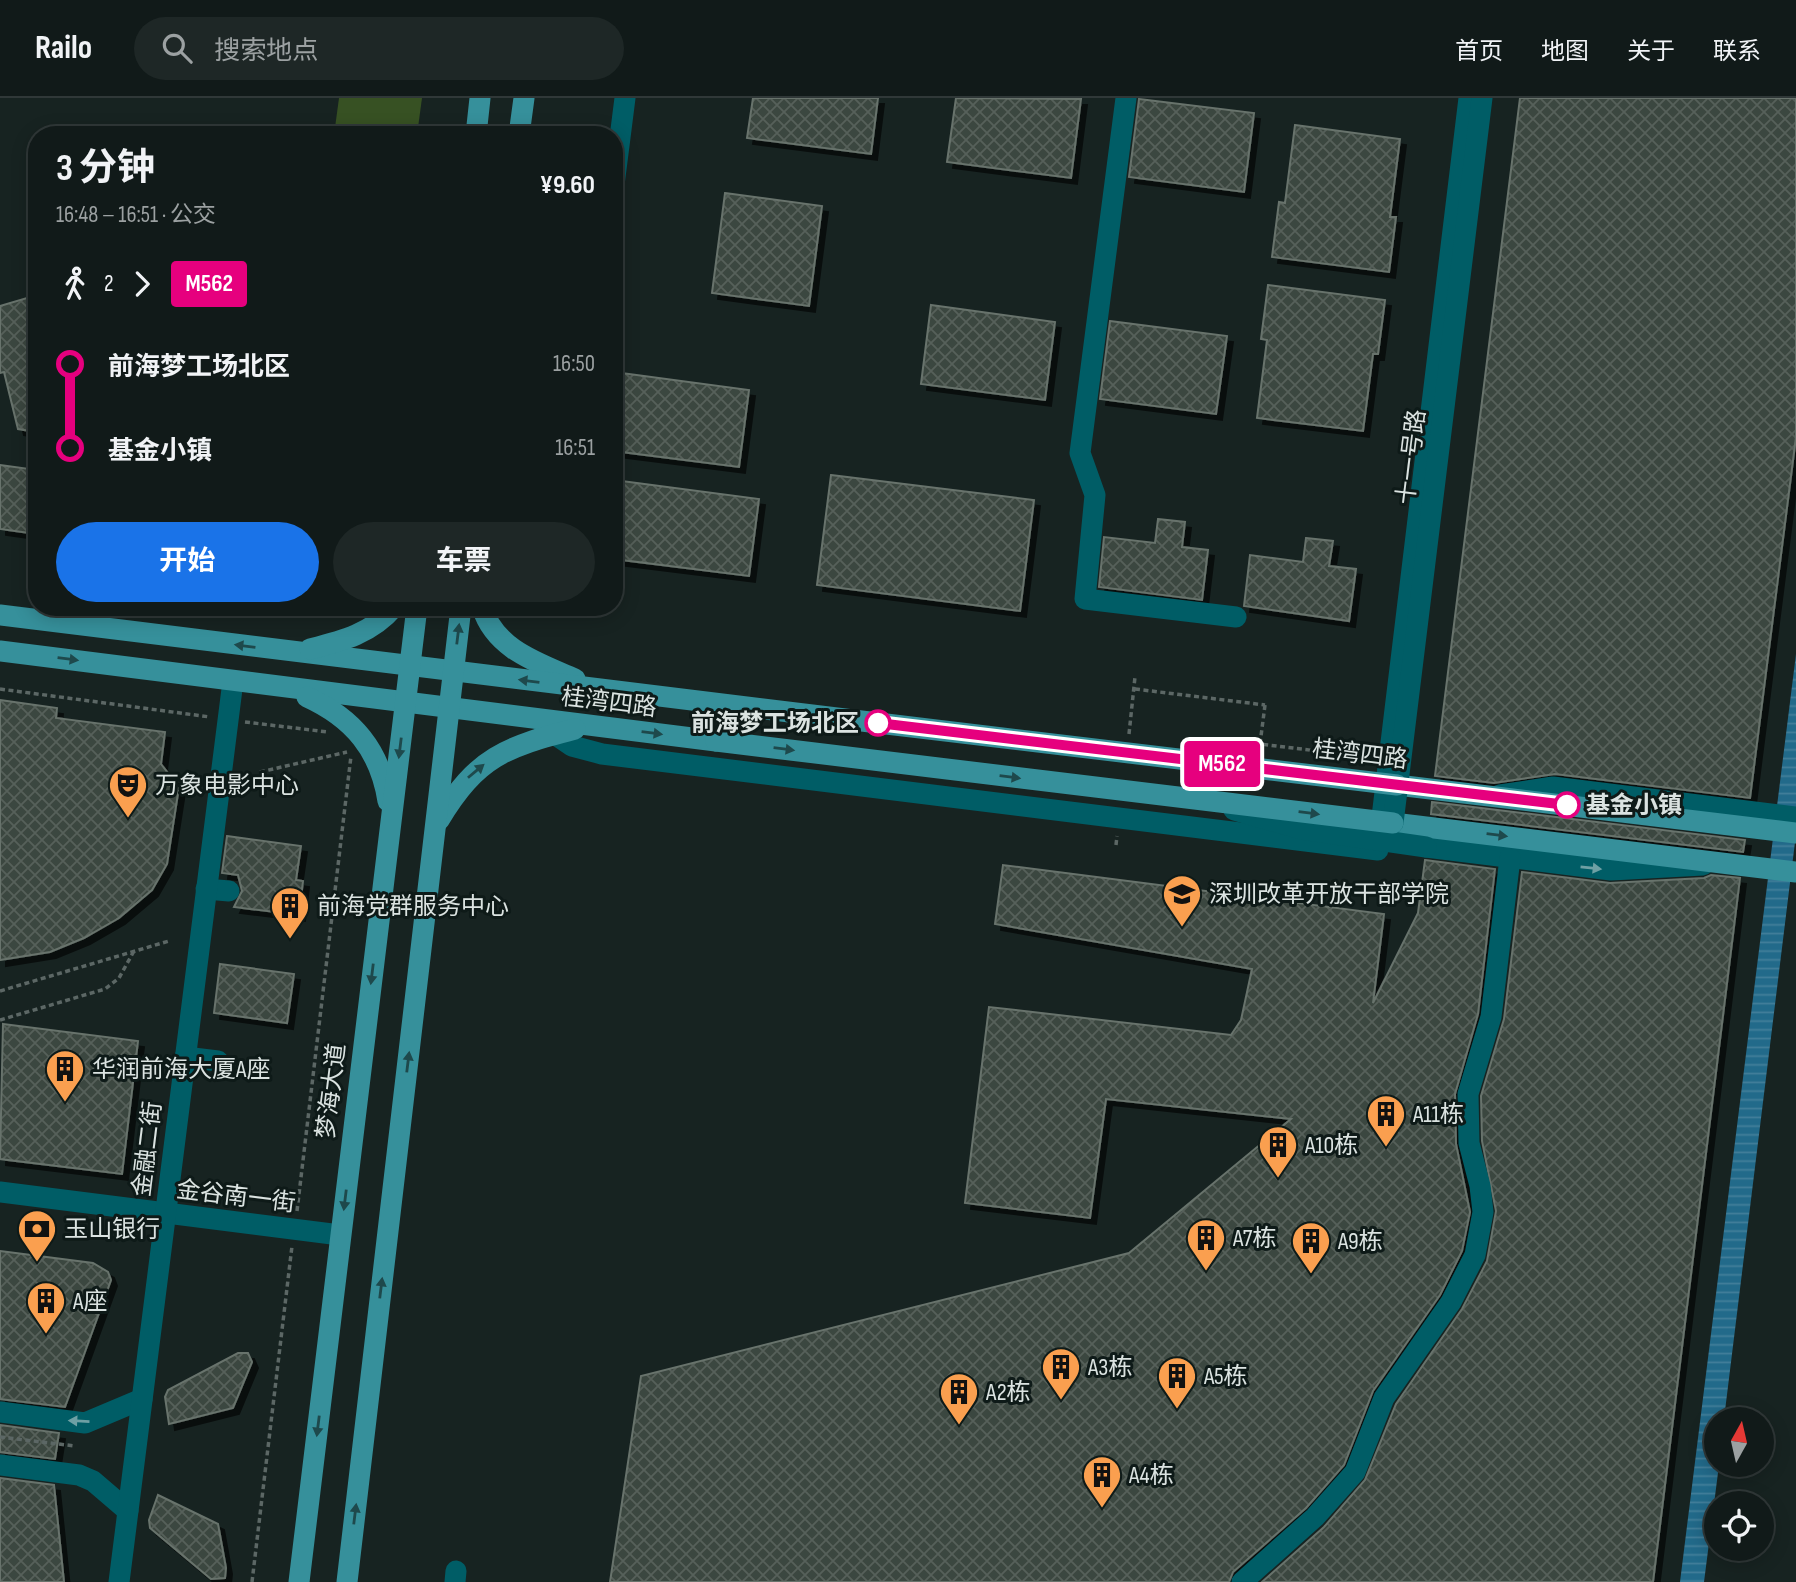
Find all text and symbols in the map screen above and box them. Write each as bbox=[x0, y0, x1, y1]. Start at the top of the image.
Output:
search box bbox=[134, 17, 624, 80]
text: Railo bbox=[35, 28, 92, 68]
icon: search bbox=[158, 29, 196, 67]
text: 搜索地点 bbox=[214, 36, 318, 67]
text: 首页 bbox=[1455, 37, 1503, 66]
text: 地图 bbox=[1541, 37, 1589, 66]
text: 关于 bbox=[1627, 37, 1675, 66]
text: 联系 bbox=[1713, 37, 1761, 66]
text: 3 分钟 bbox=[56, 146, 155, 191]
text: ¥9.60 bbox=[540, 170, 595, 201]
text: 16:48 – 16:51 · 公交 bbox=[56, 201, 216, 229]
icon: walk bbox=[56, 265, 94, 303]
icon: forward bbox=[123, 265, 161, 303]
text: M562 bbox=[185, 269, 233, 298]
text: 2 bbox=[104, 270, 113, 298]
text: 16:50 bbox=[553, 350, 595, 378]
text: 前海梦工场北区 bbox=[108, 352, 290, 383]
street label: 十一号路 bbox=[1391, 408, 1432, 506]
text: 16:51 bbox=[555, 434, 595, 462]
text: 基金小镇 bbox=[108, 436, 212, 467]
button: 开始 bbox=[56, 522, 319, 602]
button: 车票 bbox=[333, 522, 595, 602]
one-way arrow bbox=[453, 623, 464, 645]
one-way arrow bbox=[234, 640, 256, 651]
one-way arrow bbox=[57, 654, 79, 665]
one-way arrow bbox=[518, 675, 540, 686]
street label: 桂湾四路 bbox=[560, 682, 658, 723]
place label: 前海梦工场北区 bbox=[691, 709, 859, 738]
marker: 前海梦工场北区 bbox=[865, 710, 891, 736]
one-way arrow bbox=[641, 728, 663, 739]
street label: 桂湾四路 bbox=[1311, 734, 1409, 775]
one-way arrow bbox=[394, 737, 405, 759]
line badge: M562 bbox=[1173, 741, 1271, 787]
one-way arrow bbox=[773, 744, 795, 755]
text: M562 bbox=[1198, 749, 1246, 778]
theatre icon: 万象电影中心 bbox=[107, 764, 149, 819]
one-way arrow bbox=[467, 764, 484, 779]
place label: 万象电影中心 bbox=[155, 771, 299, 800]
one-way arrow bbox=[999, 771, 1021, 782]
place label: 基金小镇 bbox=[1586, 791, 1682, 820]
marker: 基金小镇 bbox=[1554, 792, 1580, 818]
one-way arrow bbox=[1298, 807, 1320, 818]
one-way arrow bbox=[1486, 830, 1508, 841]
one-way arrow bbox=[1580, 863, 1602, 874]
school or university icon: 深圳改革开放干部学院 bbox=[1161, 873, 1203, 928]
place label: 深圳改革开放干部学院 bbox=[1209, 880, 1449, 909]
building icon: 前海党群服务中心 bbox=[269, 885, 311, 940]
place label: 前海党群服务中心 bbox=[317, 892, 509, 921]
one-way arrow bbox=[367, 963, 378, 985]
street label: 梦海大道 bbox=[311, 1042, 352, 1140]
building icon: 华润前海大厦A座 bbox=[44, 1048, 86, 1103]
one-way arrow bbox=[403, 1051, 414, 1073]
place label: 华润前海大厦A座 bbox=[92, 1055, 270, 1084]
building icon: A11栋 bbox=[1365, 1093, 1407, 1148]
street label: 金融二街 bbox=[127, 1100, 168, 1198]
place label: A11栋 bbox=[1412, 1100, 1464, 1129]
building icon: A10栋 bbox=[1257, 1124, 1299, 1179]
place label: A10栋 bbox=[1304, 1131, 1358, 1160]
street label: 金谷南一街 bbox=[175, 1175, 297, 1218]
one-way arrow bbox=[339, 1189, 350, 1211]
bank icon: 玉山银行 bbox=[16, 1208, 58, 1263]
place label: 玉山银行 bbox=[64, 1215, 160, 1244]
building icon: A7栋 bbox=[1185, 1217, 1227, 1272]
building icon: A9栋 bbox=[1290, 1220, 1332, 1275]
place label: A7栋 bbox=[1232, 1224, 1276, 1253]
place label: A9栋 bbox=[1337, 1227, 1383, 1256]
one-way arrow bbox=[376, 1277, 387, 1299]
building icon: A座 bbox=[25, 1280, 67, 1335]
place label: A座 bbox=[72, 1287, 107, 1316]
building icon: A3栋 bbox=[1040, 1346, 1082, 1401]
place label: A3栋 bbox=[1087, 1353, 1132, 1382]
building icon: A5栋 bbox=[1156, 1355, 1198, 1410]
place label: A5栋 bbox=[1203, 1362, 1248, 1391]
building icon: A2栋 bbox=[938, 1371, 980, 1426]
place label: A2栋 bbox=[985, 1378, 1031, 1407]
north arrow bbox=[1704, 1407, 1774, 1477]
map controls bbox=[1704, 1407, 1774, 1561]
one-way arrow bbox=[312, 1415, 323, 1437]
one-way arrow bbox=[67, 1416, 89, 1427]
building icon: A4栋 bbox=[1081, 1454, 1123, 1509]
place label: A4栋 bbox=[1128, 1461, 1174, 1490]
button: locate bbox=[1704, 1491, 1774, 1561]
one-way arrow bbox=[349, 1503, 360, 1525]

